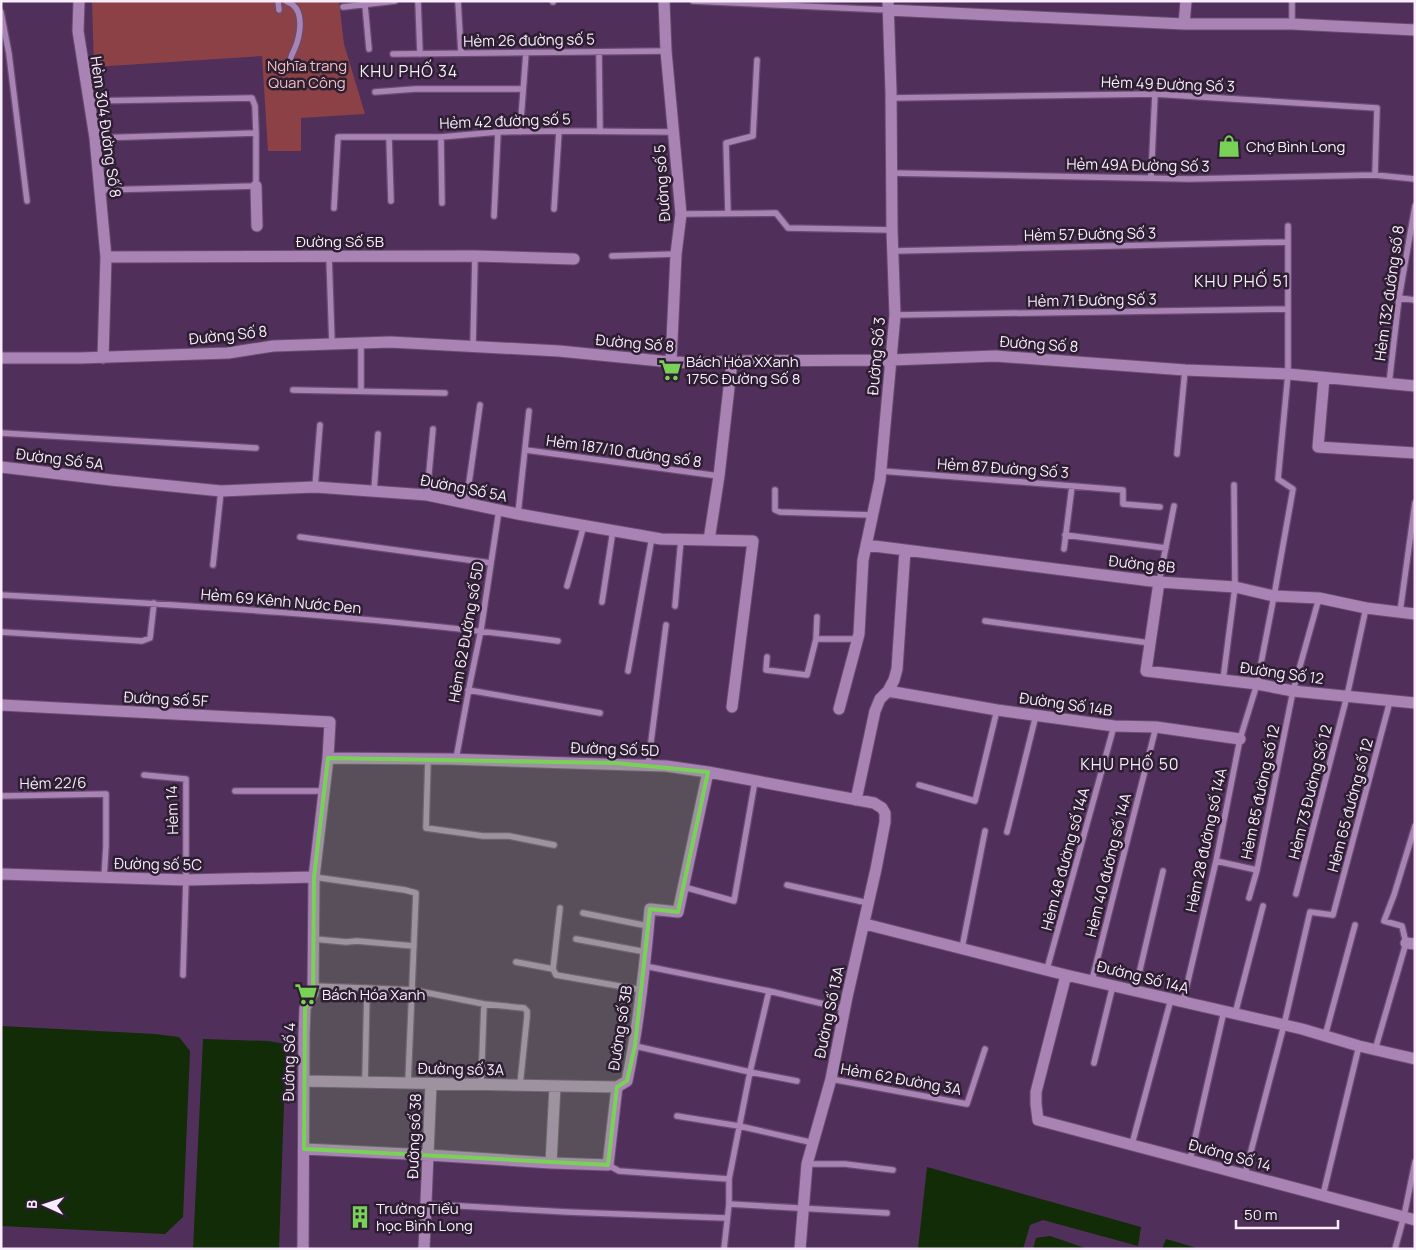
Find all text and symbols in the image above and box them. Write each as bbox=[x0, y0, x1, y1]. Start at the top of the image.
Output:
street label: Hẻm 26 đường số 5 bbox=[463, 28, 595, 52]
street label: Hẻm 304 Đường Số 8 bbox=[86, 55, 126, 199]
park label: Nghĩa trang Quan Công bbox=[267, 55, 347, 93]
district label: KHU PHỐ 34 bbox=[360, 59, 458, 82]
street label: Hẻm 49 Đường Số 3 bbox=[1101, 71, 1235, 97]
street label: Hẻm 42 đường số 5 bbox=[439, 108, 571, 134]
shop icon: Chợ Bình Long bbox=[1216, 133, 1242, 159]
place label: Chợ Bình Long bbox=[1246, 136, 1345, 157]
street label: Đường số 5 bbox=[649, 144, 675, 222]
street label: Hẻm 49A Đường Số 3 bbox=[1066, 153, 1210, 177]
street label: Hẻm 57 Đường Số 3 bbox=[1024, 222, 1156, 246]
street label: Hẻm 132 đường số 8 bbox=[1369, 224, 1409, 362]
street label: Đường Số 5B bbox=[296, 231, 384, 252]
district label: KHU PHỐ 51 bbox=[1194, 269, 1290, 292]
street label: Hẻm 71 Đường Số 3 bbox=[1027, 288, 1157, 312]
street label: Đường Số 3 bbox=[862, 316, 890, 396]
street label: Đường Số 8 bbox=[188, 320, 268, 350]
street label: Đường Số 8 bbox=[595, 329, 675, 357]
street label: Đường Số 8 bbox=[999, 331, 1079, 357]
place label: Bách Hóa XXanh 175C Đường Số 8 bbox=[686, 351, 800, 389]
supermarket icon: Bách Hóa XXanh 175C Đường Số 8 bbox=[657, 357, 683, 383]
street label: Hẻm 187/10 đường số 8 bbox=[545, 430, 703, 472]
street label: Đường Số 5A bbox=[15, 443, 105, 475]
street label: Hẻm 87 Đường Số 3 bbox=[936, 453, 1070, 483]
street label: Đường Số 5A bbox=[419, 469, 510, 507]
street label: Đường 8B bbox=[1108, 550, 1176, 578]
street label: Hẻm 62 Đường số 5D bbox=[443, 560, 489, 704]
street label: Hẻm 69 Kênh Nước Đen bbox=[200, 584, 362, 618]
street label: Đường Số 12 bbox=[1239, 657, 1325, 689]
street label: Đường số 5F bbox=[123, 686, 209, 712]
street label: Đường Số 14B bbox=[1018, 687, 1114, 721]
street label: Hẻm 85 đường số 12 bbox=[1235, 723, 1285, 861]
street label: Hẻm 73 Đường Số 12 bbox=[1283, 723, 1337, 861]
street label: Hẻm 65 đường số 12 bbox=[1322, 736, 1378, 874]
street label: Đường Số 5D bbox=[570, 737, 660, 761]
district label: KHU PHỐ 50 bbox=[1080, 752, 1180, 775]
street label: Hẻm 28 đường số 14A bbox=[1180, 766, 1232, 914]
street label: Hẻm 22/6 bbox=[19, 772, 87, 794]
street label: Hẻm 14 bbox=[161, 785, 183, 835]
street label: Hẻm 48 đường số 14A bbox=[1036, 785, 1094, 933]
street label: Hẻm 40 đường số 14A bbox=[1080, 790, 1136, 939]
street label: Đường số 5C bbox=[114, 853, 202, 875]
street label: Đường Số 14A bbox=[1095, 955, 1192, 999]
street label: Đường Số 13A bbox=[809, 964, 849, 1060]
supermarket icon: Bách Hóa Xanh bbox=[293, 981, 319, 1007]
place label: Bách Hóa Xanh bbox=[322, 984, 426, 1005]
street label: Đường số 3B bbox=[603, 984, 637, 1072]
street label: Đường Số 4 bbox=[278, 1022, 300, 1102]
street label: Đường số 3A bbox=[418, 1058, 505, 1080]
street label: Hẻm 62 Đường 3A bbox=[839, 1058, 964, 1100]
street label: Đường số 38 bbox=[402, 1093, 426, 1179]
street label: Đường Số 14 bbox=[1186, 1134, 1274, 1176]
north arrow bbox=[20, 1180, 70, 1230]
place label: Trường Tiểu học Bình Long bbox=[376, 1198, 473, 1236]
scale bar bbox=[1236, 1198, 1338, 1230]
text: B bbox=[22, 1199, 41, 1209]
building icon: Trường Tiểu học Bình Long bbox=[347, 1204, 373, 1230]
text: 50 m bbox=[1244, 1204, 1278, 1225]

